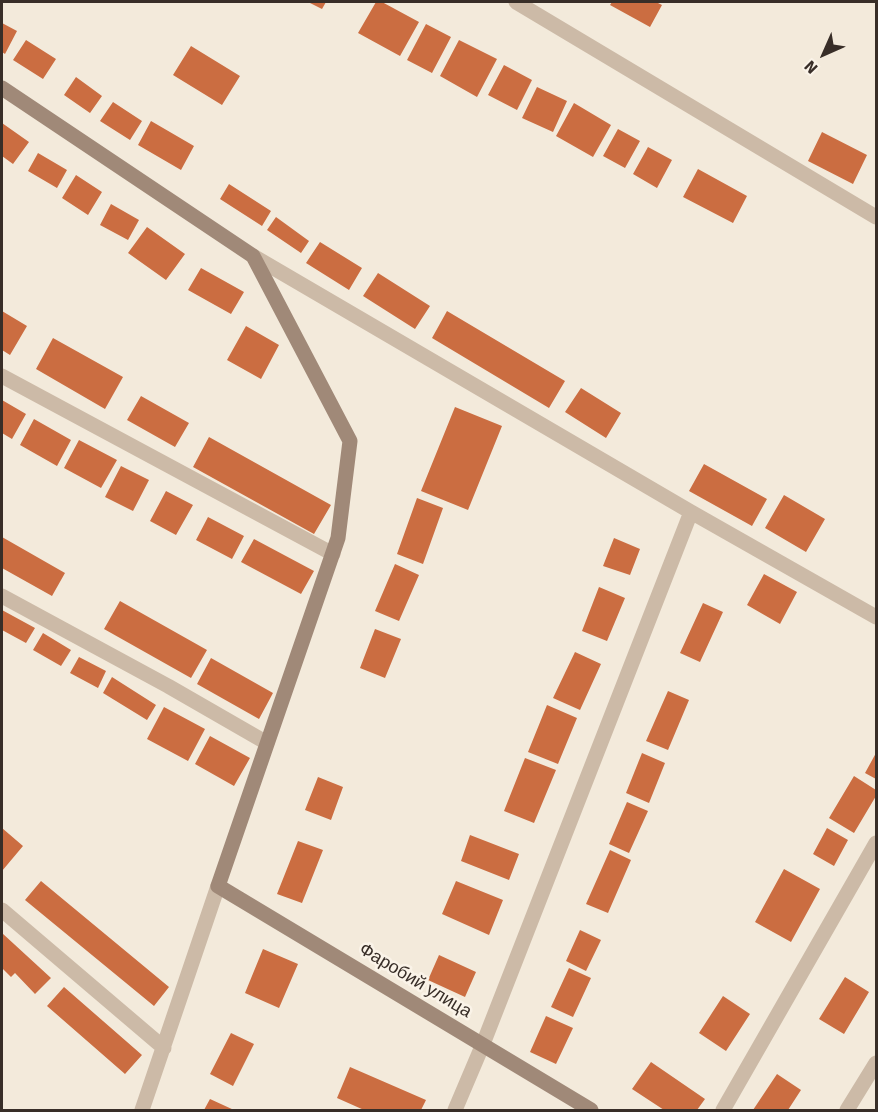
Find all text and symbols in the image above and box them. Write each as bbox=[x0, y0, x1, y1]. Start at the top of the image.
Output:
north arrow bbox=[794, 24, 854, 84]
text: N bbox=[800, 56, 822, 78]
street label: Фаробий улица bbox=[355, 939, 475, 1023]

